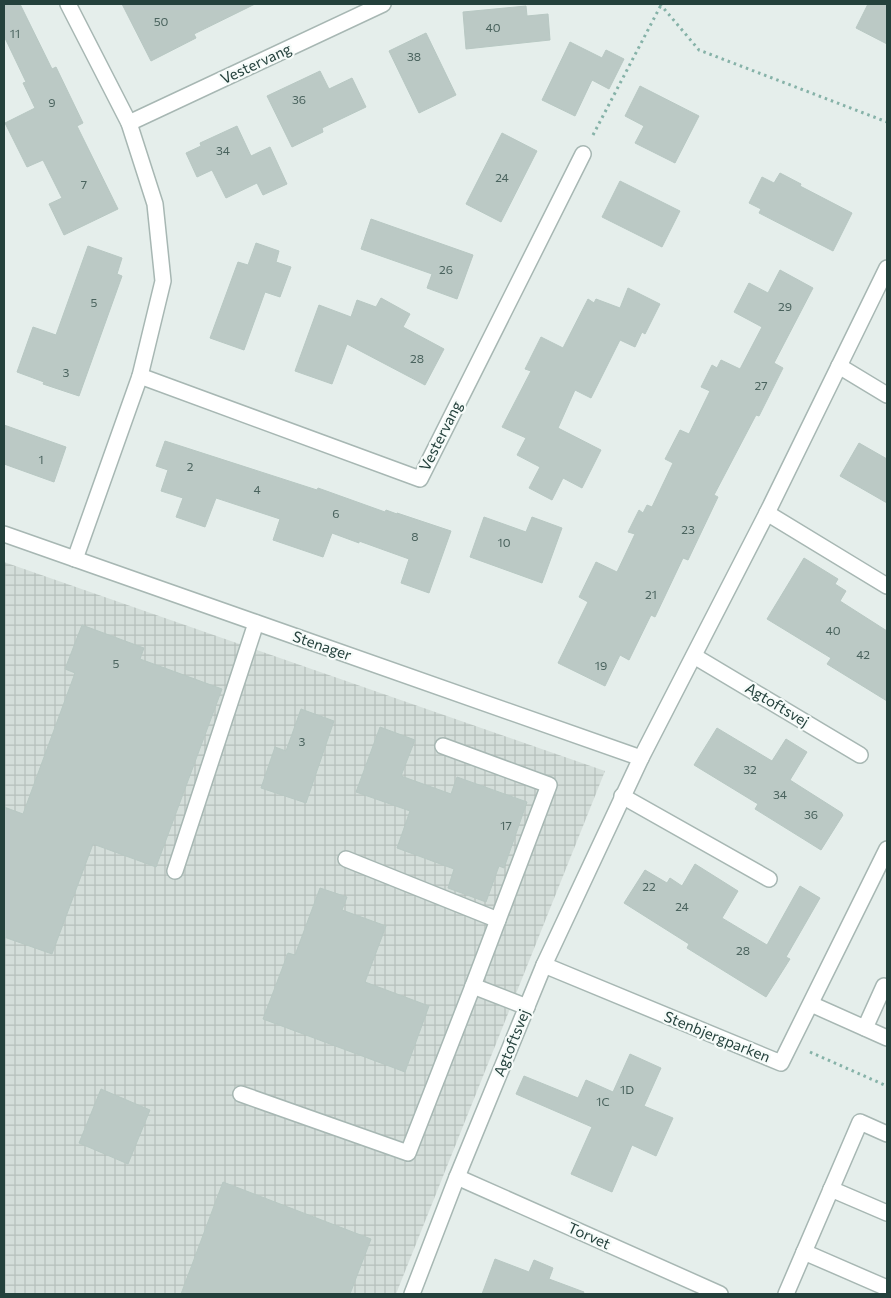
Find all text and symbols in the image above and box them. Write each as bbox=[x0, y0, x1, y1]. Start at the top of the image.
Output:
house number: 50 bbox=[154, 14, 169, 28]
house number: 40 bbox=[485, 20, 501, 34]
house number: 11 bbox=[10, 26, 20, 40]
street label: Vestervang bbox=[217, 39, 294, 87]
house number: 38 bbox=[407, 49, 421, 63]
house number: 36 bbox=[292, 92, 306, 106]
house number: 9 bbox=[48, 95, 56, 109]
house number: 34 bbox=[216, 143, 230, 157]
house number: 24 bbox=[495, 170, 509, 184]
house number: 7 bbox=[81, 177, 87, 191]
house number: 26 bbox=[439, 262, 453, 276]
house number: 5 bbox=[91, 295, 98, 309]
house number: 29 bbox=[778, 299, 792, 313]
house number: 28 bbox=[410, 351, 424, 365]
house number: 3 bbox=[63, 365, 70, 379]
house number: 27 bbox=[755, 378, 767, 392]
street label: Vestervang bbox=[415, 398, 465, 473]
house number: 1 bbox=[38, 452, 44, 466]
house number: 2 bbox=[187, 459, 194, 473]
house number: 4 bbox=[253, 482, 261, 496]
house number: 6 bbox=[332, 506, 340, 520]
house number: 23 bbox=[681, 522, 695, 536]
house number: 8 bbox=[411, 529, 419, 543]
house number: 10 bbox=[498, 535, 511, 549]
house number: 21 bbox=[645, 587, 657, 601]
house number: 40 bbox=[825, 623, 841, 637]
street label: Stenager bbox=[291, 627, 354, 663]
house number: 42 bbox=[856, 647, 870, 661]
house number: 5 bbox=[113, 656, 120, 670]
house number: 19 bbox=[595, 658, 607, 672]
street label: Agtoftsvej bbox=[742, 678, 813, 730]
house number: 3 bbox=[299, 734, 306, 748]
house number: 32 bbox=[743, 762, 757, 776]
house number: 34 bbox=[773, 787, 787, 801]
house number: 36 bbox=[804, 807, 818, 821]
house number: 17 bbox=[500, 818, 512, 832]
house number: 22 bbox=[642, 879, 656, 893]
house number: 24 bbox=[675, 899, 689, 913]
house number: 28 bbox=[736, 943, 750, 957]
street label: Agtoftsvej bbox=[489, 1006, 533, 1079]
street label: Stenbjergparken bbox=[662, 1007, 773, 1066]
house number: 1D bbox=[620, 1082, 634, 1096]
house number: 1C bbox=[596, 1094, 610, 1108]
street label: Torvet bbox=[565, 1218, 614, 1252]

